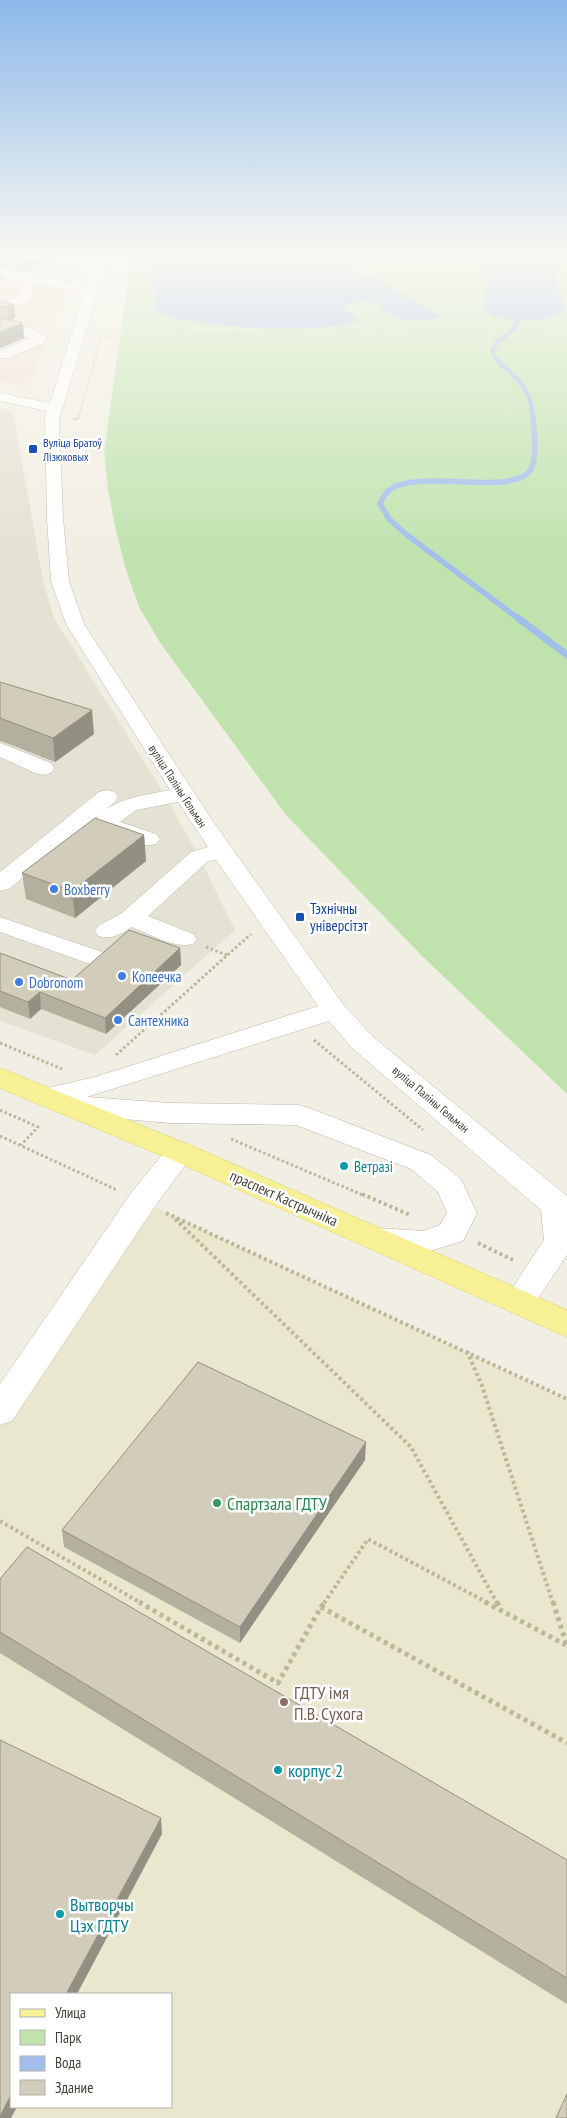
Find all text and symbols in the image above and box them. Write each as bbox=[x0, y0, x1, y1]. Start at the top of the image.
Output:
place label: Вуліца Братоў Лізюковых bbox=[42, 435, 102, 464]
marker: Вуліца Братоў Лізюковых bbox=[27, 443, 39, 455]
street label: вуліца Паліны Гельман bbox=[146, 742, 210, 830]
place label: Boxberry bbox=[64, 880, 110, 899]
marker: Boxberry bbox=[48, 883, 60, 895]
place label: Тэхнічны універсітэт bbox=[310, 899, 368, 935]
marker: Тэхнічны універсітэт bbox=[294, 911, 306, 923]
place label: Копеечка bbox=[132, 967, 182, 986]
marker: Копеечка bbox=[116, 970, 128, 982]
place label: Dobronom bbox=[29, 973, 83, 992]
marker: Dobronom bbox=[13, 976, 25, 988]
place label: Сантехника bbox=[128, 1011, 189, 1030]
marker: Сантехника bbox=[112, 1014, 124, 1026]
street label: вуліца Паліны Гельман bbox=[389, 1062, 473, 1136]
place label: Ветразі bbox=[354, 1157, 393, 1176]
marker: Ветразі bbox=[338, 1160, 350, 1172]
street label: праспект Кастрычніка bbox=[227, 1166, 341, 1230]
place label: Спартзала ГДТУ bbox=[227, 1492, 328, 1515]
marker: Спартзала ГДТУ bbox=[211, 1497, 223, 1509]
place label: ГДТУ імя П.В. Сухога bbox=[294, 1681, 363, 1725]
marker: ГДТУ імя П.В. Сухога bbox=[278, 1696, 290, 1708]
place label: корпус 2 bbox=[288, 1759, 343, 1782]
marker: корпус 2 bbox=[272, 1764, 284, 1776]
place label: Вытворчы Цэх ГДТУ bbox=[70, 1893, 134, 1937]
marker: Вытворчы Цэх ГДТУ bbox=[54, 1908, 66, 1920]
legend bbox=[10, 1993, 172, 2108]
text: Улица bbox=[55, 2003, 86, 2022]
text: Парк bbox=[55, 2028, 81, 2047]
text: Вода bbox=[55, 2053, 81, 2072]
text: Здание bbox=[55, 2078, 93, 2097]

